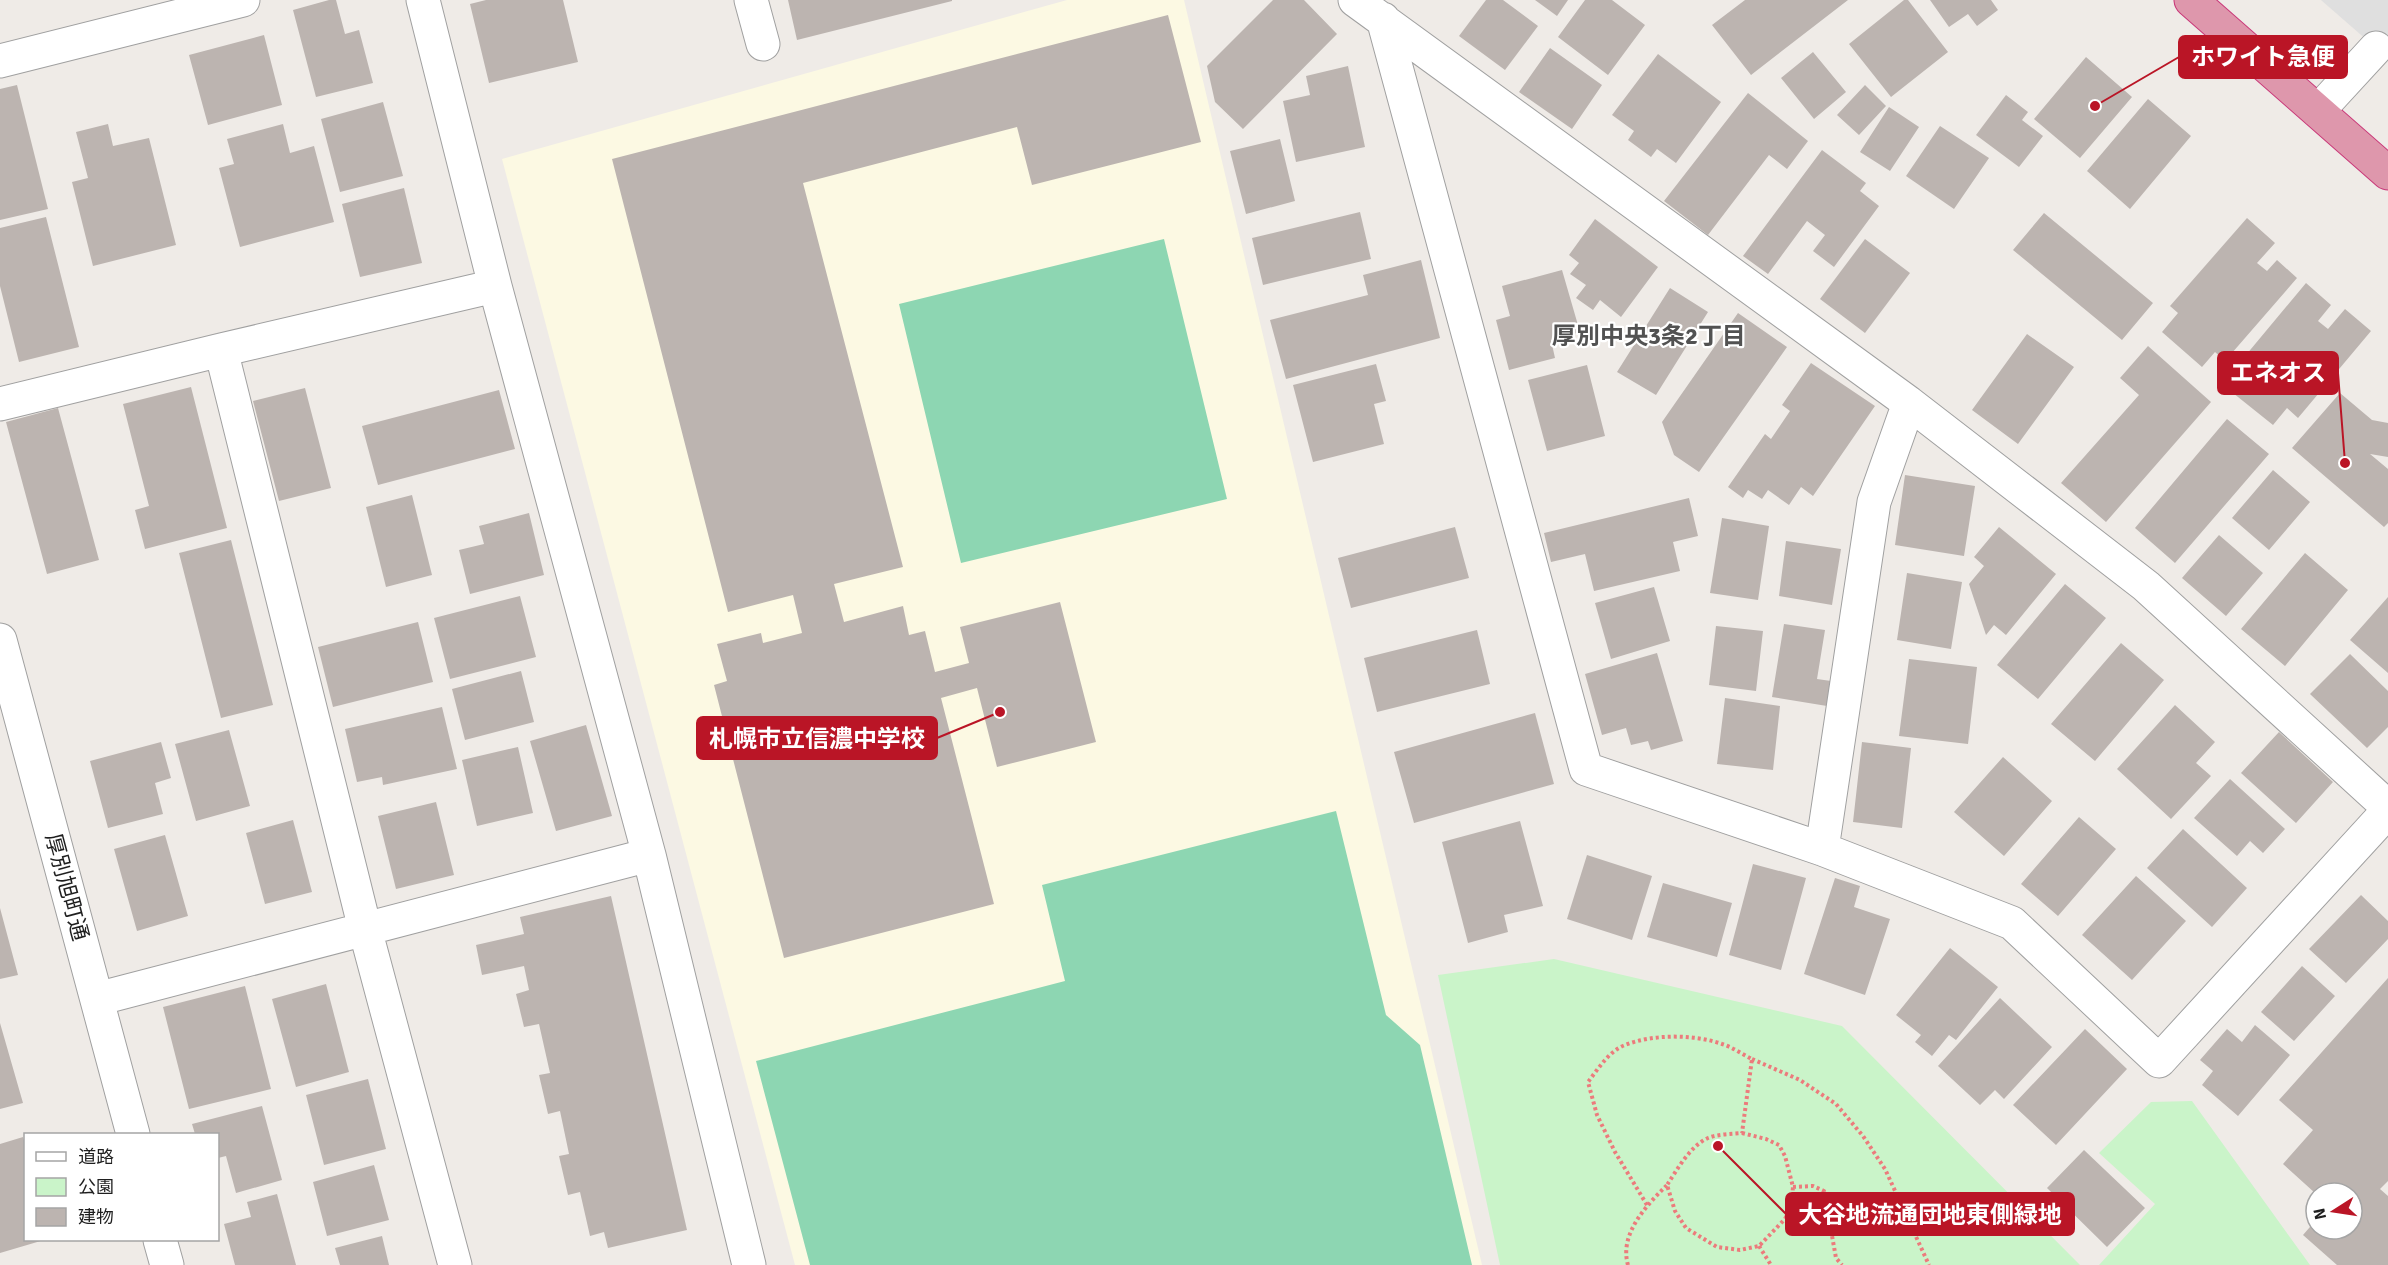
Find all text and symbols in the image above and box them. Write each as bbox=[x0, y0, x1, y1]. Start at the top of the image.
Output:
callout: ホワイト急便 bbox=[2179, 36, 2347, 78]
text: ホワイト急便 bbox=[2191, 42, 2335, 72]
district label: 厚別中央3条2丁目 bbox=[1552, 321, 1746, 351]
callout: エネオス bbox=[2218, 352, 2338, 394]
text: エネオス bbox=[2230, 358, 2326, 388]
callout: 札幌市立信濃中学校 bbox=[697, 717, 937, 759]
text: 札幌市立信濃中学校 bbox=[709, 724, 925, 754]
street label: 厚別旭町通 bbox=[40, 830, 94, 944]
legend bbox=[24, 1133, 219, 1241]
text: 道路 bbox=[78, 1146, 114, 1168]
text: 公園 bbox=[78, 1176, 114, 1198]
north arrow bbox=[2304, 1181, 2364, 1241]
callout: 大谷地流通団地東側緑地 bbox=[1786, 1193, 2074, 1235]
text: 大谷地流通団地東側緑地 bbox=[1798, 1200, 2062, 1230]
text: 建物 bbox=[78, 1206, 114, 1228]
text: N bbox=[2309, 1206, 2331, 1221]

